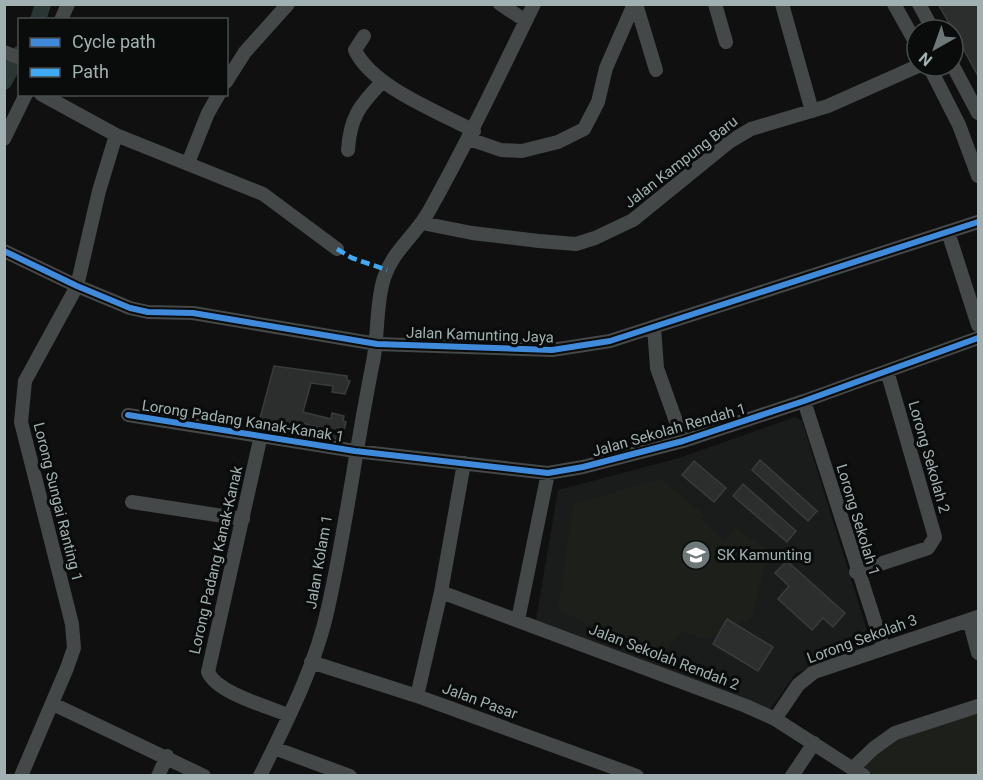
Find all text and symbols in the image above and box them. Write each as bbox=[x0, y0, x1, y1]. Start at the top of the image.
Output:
legend bbox=[18, 18, 228, 96]
north arrow bbox=[905, 18, 965, 78]
text: Cycle path bbox=[72, 31, 156, 52]
text: N bbox=[915, 48, 936, 70]
text: Path bbox=[72, 61, 109, 82]
street label: Jalan Kampung Baru bbox=[621, 112, 741, 212]
street label: Jalan Kamunting Jaya bbox=[406, 323, 554, 347]
street label: Lorong Padang Kanak-Kanak 1 bbox=[141, 396, 345, 446]
street label: Jalan Sekolah Rendah 1 bbox=[590, 399, 748, 461]
street label: Lorong Sekolah 2 bbox=[904, 399, 954, 515]
street label: Lorong Sungai Ranting 1 bbox=[30, 421, 86, 583]
street label: Lorong Sekolah 1 bbox=[832, 462, 884, 578]
street label: Lorong Padang Kanak-Kanak bbox=[186, 464, 247, 656]
street label: Jalan Kolam 1 bbox=[302, 514, 336, 610]
school or university icon: SK Kamunting bbox=[680, 539, 712, 571]
place label: SK Kamunting bbox=[717, 546, 812, 564]
street label: Lorong Sekolah 3 bbox=[805, 611, 919, 667]
street label: Jalan Sekolah Rendah 2 bbox=[586, 620, 742, 694]
street label: Jalan Pasar bbox=[440, 679, 520, 723]

